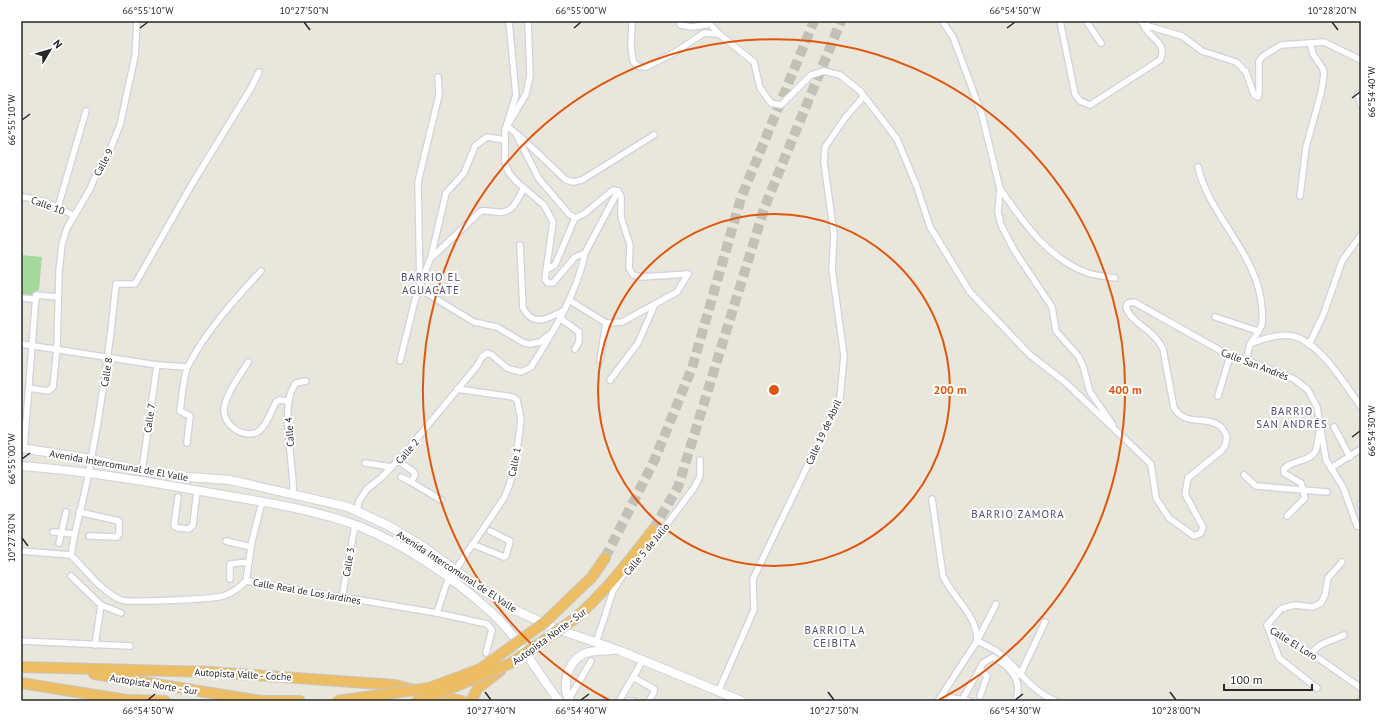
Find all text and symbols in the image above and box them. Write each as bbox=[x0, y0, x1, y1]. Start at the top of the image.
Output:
text: 66°55'10"W bbox=[122, 4, 174, 17]
text: 10°27'50"N bbox=[279, 4, 329, 17]
text: 66°55'00"W bbox=[555, 4, 607, 17]
text: 66°54'50"W bbox=[989, 4, 1041, 17]
text: 10°28'20"N bbox=[1307, 4, 1357, 17]
north arrow bbox=[30, 30, 70, 70]
text: N bbox=[50, 37, 66, 51]
text: 66°54'40"W bbox=[1365, 66, 1378, 118]
text: 66°55'10"W bbox=[5, 94, 18, 146]
street label: Calle 9 bbox=[91, 146, 116, 178]
street label: Calle 10 bbox=[29, 193, 67, 218]
district label: BARRIO EL AGUACATE bbox=[401, 270, 461, 297]
street label: Calle San Andrés bbox=[1219, 346, 1291, 383]
street label: Calle 8 bbox=[98, 356, 115, 388]
text: 200 m bbox=[933, 382, 967, 397]
text: 400 m bbox=[1108, 382, 1142, 397]
centre of rings bbox=[767, 383, 781, 397]
street label: Calle 19 de Abril bbox=[803, 397, 844, 467]
street label: Calle 7 bbox=[141, 403, 158, 434]
district label: BARRIO SAN ANDRÉS bbox=[1256, 404, 1328, 431]
text: 66°54'30"W bbox=[1365, 405, 1378, 457]
street label: Calle 4 bbox=[282, 416, 297, 447]
text: 66°55'00"W bbox=[5, 433, 18, 485]
street label: Calle 2 bbox=[393, 436, 422, 467]
street label: Calle 1 bbox=[505, 446, 524, 478]
street label: Avenida Intercomunal de El Valle bbox=[49, 447, 189, 484]
district label: BARRIO ZAMORA bbox=[971, 507, 1065, 521]
text: 10°27'30"N bbox=[5, 513, 18, 563]
street label: Calle 5 de Julio bbox=[621, 520, 672, 578]
street label: Avenida Intercomunal de El Valle bbox=[394, 528, 519, 615]
street label: Calle 3 bbox=[340, 546, 357, 578]
street label: Calle Real de Los Jardines bbox=[252, 576, 362, 607]
street label: Autopista Norte - Sur bbox=[510, 605, 590, 668]
district label: BARRIO LA CEIBITA bbox=[805, 623, 865, 650]
street label: Calle El Loro bbox=[1267, 624, 1320, 663]
street label: Autopista Valle - Coche bbox=[194, 665, 292, 684]
scale bar bbox=[1224, 666, 1312, 692]
street label: Autopista Norte - Sur bbox=[109, 671, 199, 698]
text: 100 m bbox=[1230, 672, 1263, 687]
text: 66°54'50"W bbox=[122, 704, 174, 717]
text: 10°27'40"N bbox=[466, 704, 516, 717]
text: 66°54'40"W bbox=[555, 704, 607, 717]
text: 10°27'50"N bbox=[809, 704, 859, 717]
text: 66°54'30"W bbox=[989, 704, 1041, 717]
text: 10°28'00"N bbox=[1151, 704, 1201, 717]

